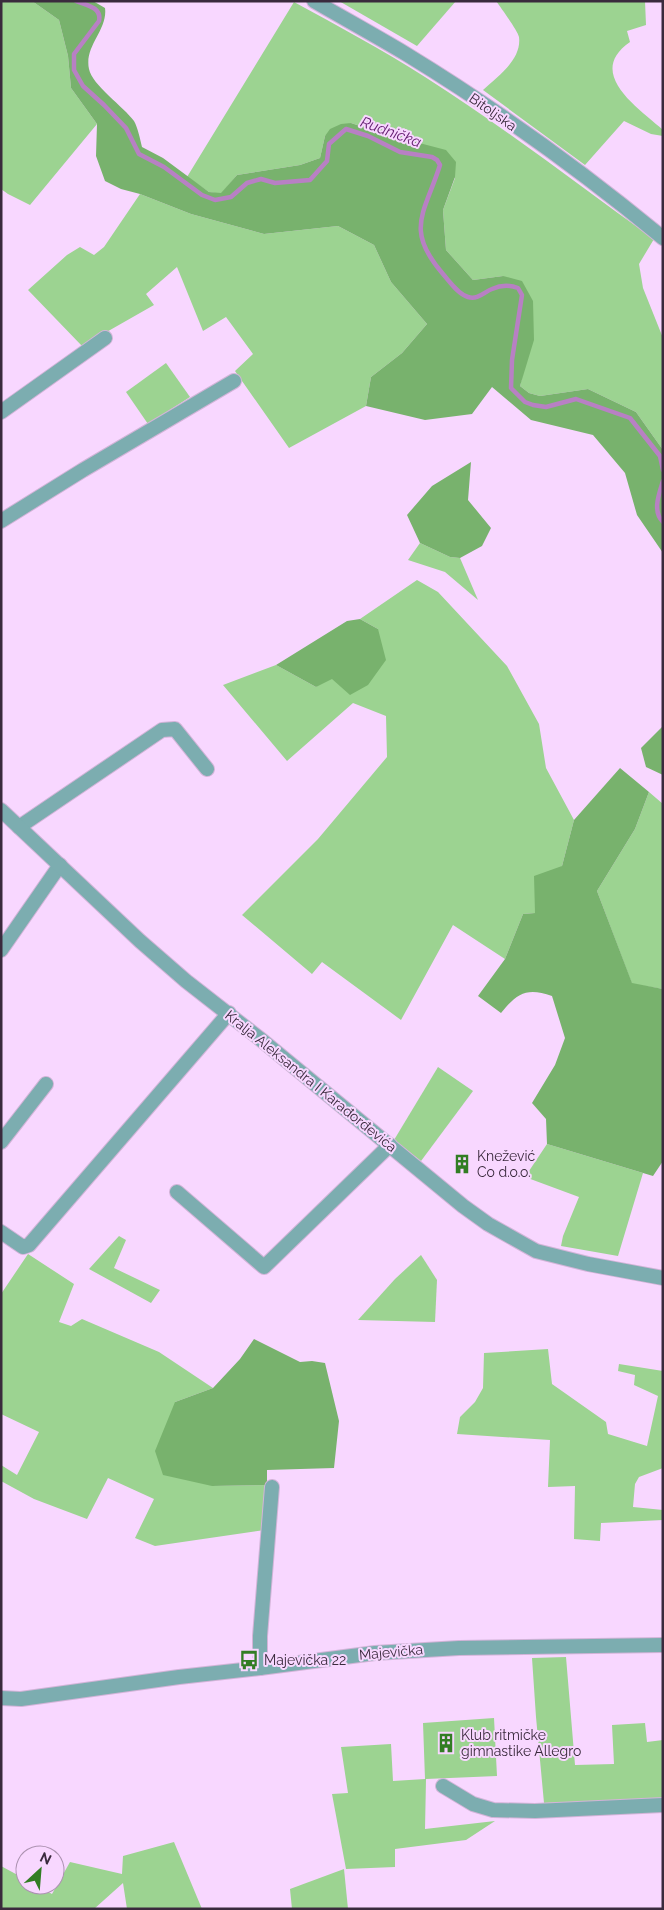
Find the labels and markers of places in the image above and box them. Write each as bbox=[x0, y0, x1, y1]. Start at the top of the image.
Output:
place label: Knežević Co d.o.o. bbox=[477, 1148, 536, 1180]
building icon: Knežević Co d.o.o. bbox=[451, 1153, 473, 1175]
bus stop icon: Majevička 22 bbox=[238, 1649, 260, 1671]
place label: Majevička 22 bbox=[264, 1652, 346, 1668]
place label: Klub ritmičke gimnastike Allegro bbox=[461, 1727, 581, 1759]
building icon: Klub ritmičke gimnastike Allegro bbox=[435, 1732, 457, 1754]

